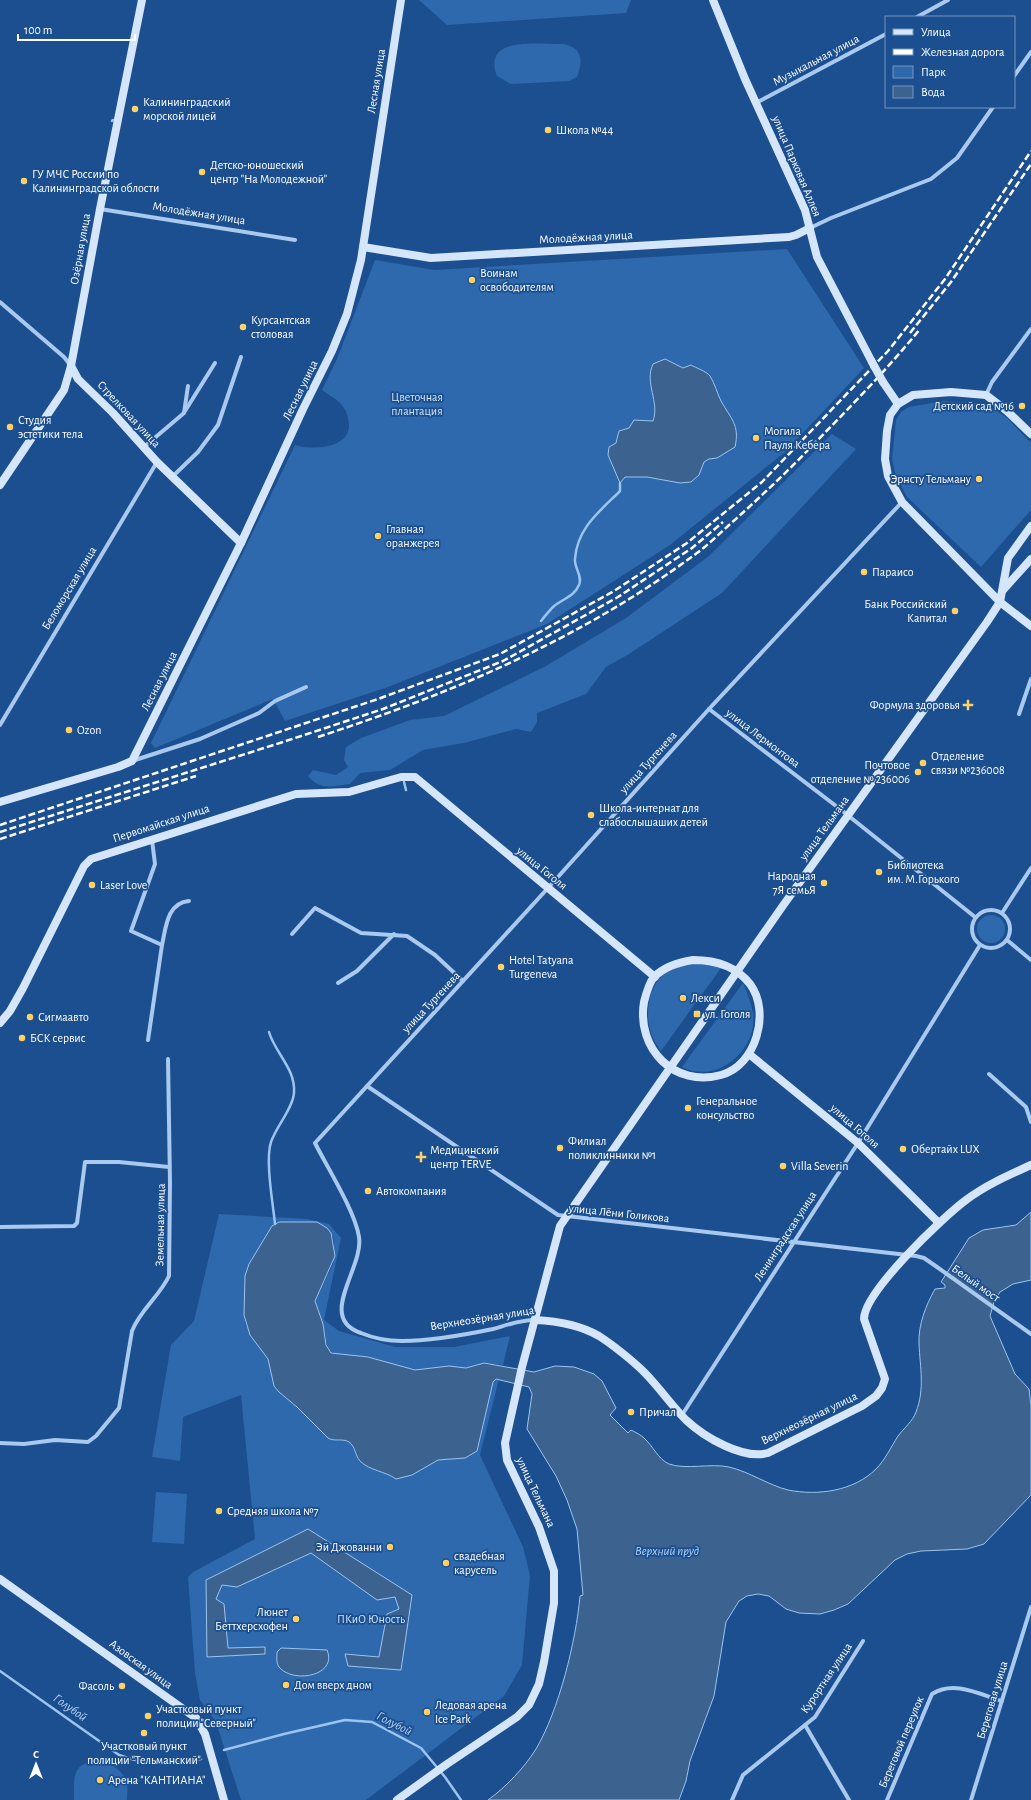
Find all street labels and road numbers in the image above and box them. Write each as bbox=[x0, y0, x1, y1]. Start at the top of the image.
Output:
street label: Музыкальная улица bbox=[771, 32, 862, 89]
street label: Лесная улица bbox=[365, 47, 388, 114]
street label: улица Парковая Аллея bbox=[769, 113, 824, 219]
street label: Молодёжная улица bbox=[152, 200, 247, 227]
street label: Озёрная улица bbox=[68, 212, 93, 286]
street label: Молодёжная улица bbox=[539, 229, 634, 246]
street label: Лесная улица bbox=[280, 358, 321, 422]
street label: Стрелковая улица bbox=[95, 378, 163, 451]
street label: Беломорская улица bbox=[40, 544, 100, 632]
street label: Лесная улица bbox=[139, 649, 180, 713]
street label: улица Лермонтова bbox=[722, 706, 803, 771]
street label: улица Тургенева bbox=[616, 728, 680, 797]
street label: улица Тельмана bbox=[796, 793, 852, 864]
street label: Первомайская улица bbox=[111, 802, 212, 845]
street label: улица Гоголя bbox=[513, 844, 569, 893]
street label: улица Тургенева bbox=[399, 969, 463, 1036]
street label: улица Гоголя bbox=[827, 1101, 882, 1151]
street label: Земельная улица bbox=[153, 1183, 168, 1267]
street label: Ленинградская улица bbox=[751, 1188, 820, 1284]
street label: улица Лёни Голикова bbox=[567, 1202, 670, 1225]
street label: Белый мост bbox=[950, 1262, 1003, 1304]
street label: Верхнеозёрная улица bbox=[429, 1304, 536, 1333]
street label: Верхнеозёрная улица bbox=[759, 1389, 860, 1447]
street label: улица Тельмана bbox=[513, 1454, 558, 1530]
street label: Азовская улица bbox=[107, 1637, 175, 1692]
street label: Курортная улица bbox=[798, 1640, 855, 1716]
street label: Береговая улица bbox=[974, 1659, 1011, 1741]
street label: Береговой переулок bbox=[876, 1694, 927, 1790]

